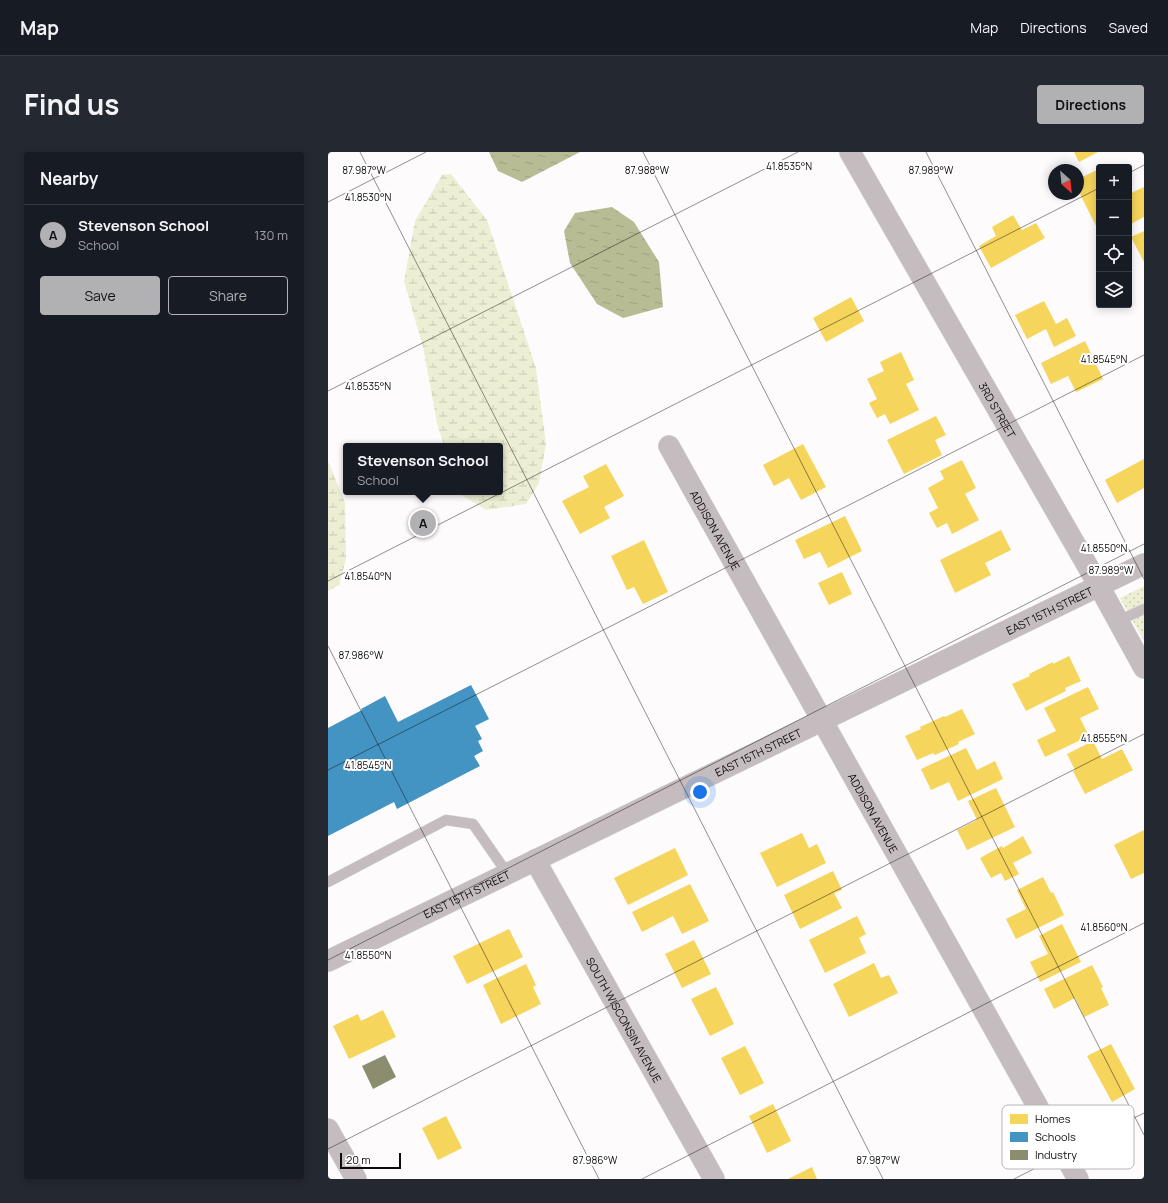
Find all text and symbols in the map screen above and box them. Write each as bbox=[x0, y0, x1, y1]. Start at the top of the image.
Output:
text: Map bbox=[20, 15, 59, 41]
text: Map bbox=[970, 18, 998, 37]
text: Directions bbox=[1020, 18, 1087, 37]
text: Saved bbox=[1109, 18, 1148, 37]
text: Find us bbox=[24, 85, 119, 123]
button: Directions bbox=[1037, 85, 1144, 124]
text: 41.8535°N bbox=[766, 159, 812, 173]
text: 87.987°W bbox=[342, 163, 386, 177]
text: 87.988°W bbox=[625, 163, 670, 177]
text: 87.989°W bbox=[909, 163, 954, 177]
north arrow bbox=[1048, 164, 1084, 200]
map controls bbox=[1096, 164, 1132, 308]
button: + bbox=[1096, 164, 1132, 200]
text: Nearby bbox=[40, 167, 98, 190]
text: 41.8530°N bbox=[345, 190, 391, 204]
button: − bbox=[1096, 200, 1132, 236]
text: Stevenson School bbox=[78, 215, 209, 236]
text: A bbox=[49, 226, 57, 244]
text: 130 m bbox=[254, 226, 288, 244]
text: School bbox=[78, 236, 119, 254]
button: locate bbox=[1096, 236, 1132, 272]
button: layers bbox=[1096, 272, 1132, 308]
button: Save bbox=[40, 276, 160, 315]
button: Share bbox=[168, 276, 288, 315]
text: 41.8545°N bbox=[1081, 352, 1127, 366]
text: 41.8535°N bbox=[345, 379, 391, 393]
street label: 3RD STREET bbox=[976, 379, 1020, 441]
popup bbox=[343, 443, 503, 495]
text: Stevenson School bbox=[357, 450, 489, 471]
text: School bbox=[357, 471, 399, 489]
street label: ADDISON AVENUE bbox=[687, 487, 744, 573]
pin: A bbox=[410, 508, 436, 538]
text: 41.8550°N bbox=[1081, 541, 1128, 555]
text: 87.989°W bbox=[1089, 563, 1134, 577]
text: 41.8540°N bbox=[345, 569, 392, 583]
street label: EAST 15TH STREET bbox=[1003, 582, 1095, 638]
text: 87.986°W bbox=[339, 648, 384, 662]
street label: EAST 15TH STREET bbox=[712, 724, 804, 779]
text: 41.8555°N bbox=[1081, 731, 1127, 745]
text: 41.8545°N bbox=[345, 758, 391, 772]
street label: ADDISON AVENUE bbox=[845, 770, 902, 856]
your location bbox=[690, 782, 710, 802]
street label: EAST 15TH STREET bbox=[421, 866, 513, 921]
text: 41.8560°N bbox=[1080, 920, 1128, 934]
text: 41.8550°N bbox=[345, 948, 392, 962]
street label: SOUTH WISCONSIN AVENUE bbox=[583, 954, 666, 1085]
legend bbox=[1002, 1105, 1134, 1169]
text: Homes bbox=[1035, 1111, 1071, 1126]
text: Schools bbox=[1035, 1129, 1076, 1144]
text: Industry bbox=[1035, 1147, 1077, 1162]
scale bar bbox=[340, 1151, 401, 1170]
text: 20 m bbox=[346, 1152, 371, 1167]
text: 87.986°W bbox=[573, 1153, 618, 1167]
text: 87.987°W bbox=[856, 1153, 900, 1167]

